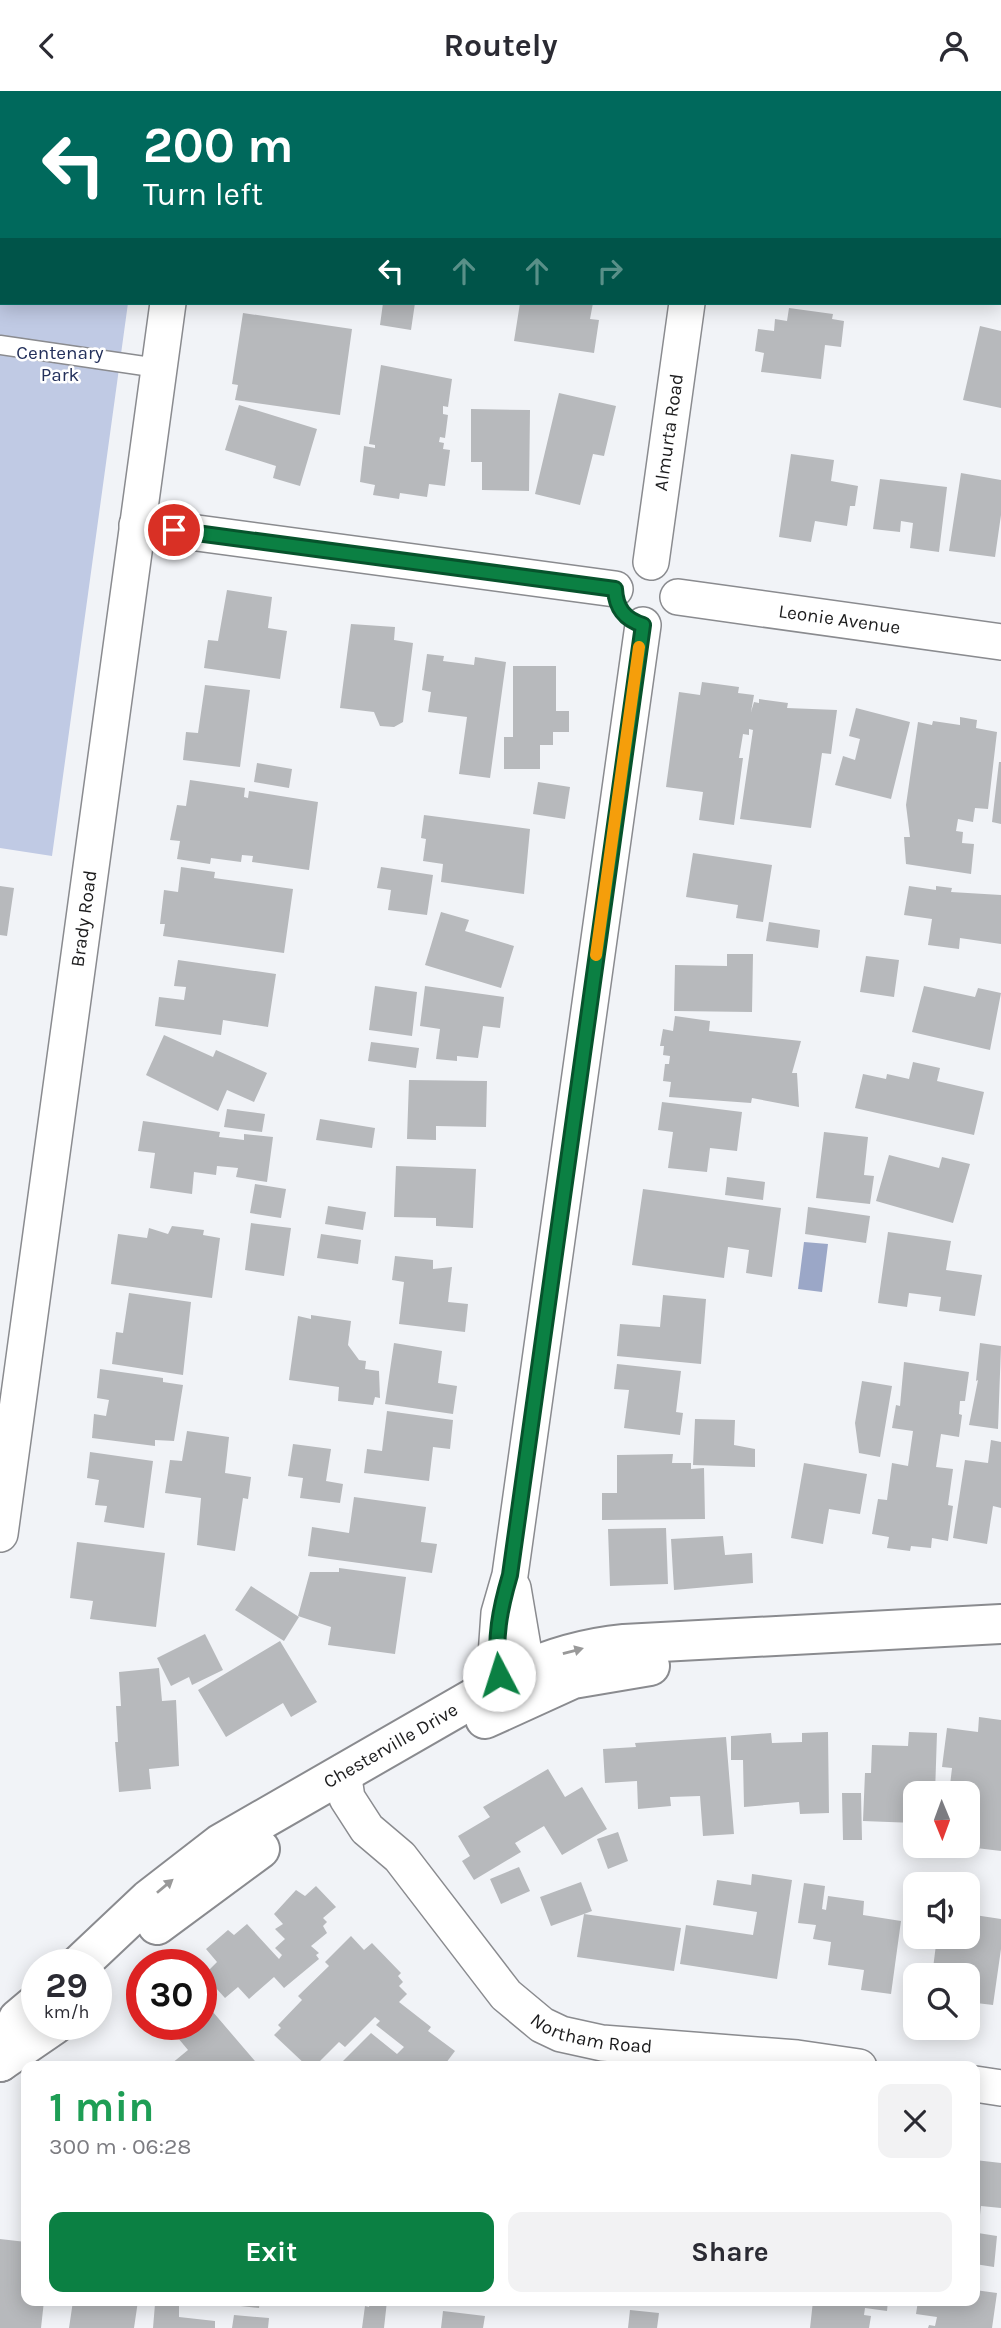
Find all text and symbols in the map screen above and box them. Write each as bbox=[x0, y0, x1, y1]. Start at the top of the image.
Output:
icon: back bbox=[28, 27, 66, 65]
text: Routely bbox=[443, 27, 558, 64]
icon: person bbox=[935, 27, 973, 65]
text: 200 m bbox=[143, 117, 294, 174]
icon: left bbox=[28, 119, 119, 210]
text: Turn left bbox=[143, 176, 263, 213]
icon: left bbox=[372, 252, 410, 290]
icon: ahead bbox=[445, 252, 483, 290]
icon: ahead bbox=[518, 252, 556, 290]
icon: right bbox=[591, 252, 629, 290]
park label: Centenary Park bbox=[16, 342, 104, 386]
street label: Almurta Road bbox=[650, 372, 688, 492]
pin bbox=[144, 500, 204, 560]
icon: arrive bbox=[155, 511, 193, 549]
street label: Leonie Avenue bbox=[777, 600, 902, 639]
street label: Brady Road bbox=[66, 869, 101, 969]
position arrow bbox=[462, 1638, 536, 1712]
one-way arrow bbox=[563, 1645, 585, 1656]
street label: Chesterville Drive bbox=[320, 1699, 462, 1793]
north arrow bbox=[903, 1781, 980, 1859]
map controls bbox=[903, 1781, 980, 2040]
button: sound bbox=[903, 1872, 980, 1949]
one-way arrow bbox=[155, 1878, 173, 1893]
speed limit sign: 30 bbox=[126, 1949, 217, 2040]
button: search bbox=[903, 1963, 980, 2040]
text: 29 bbox=[45, 1965, 88, 2006]
text: km/h bbox=[44, 2001, 89, 2023]
street label: Northam Road bbox=[526, 2009, 653, 2058]
text: 1 min bbox=[49, 2082, 154, 2132]
button: close bbox=[878, 2084, 952, 2158]
text: 300 m · 06:28 bbox=[49, 2133, 191, 2160]
button: Exit bbox=[49, 2212, 494, 2292]
button: Share bbox=[508, 2212, 952, 2292]

